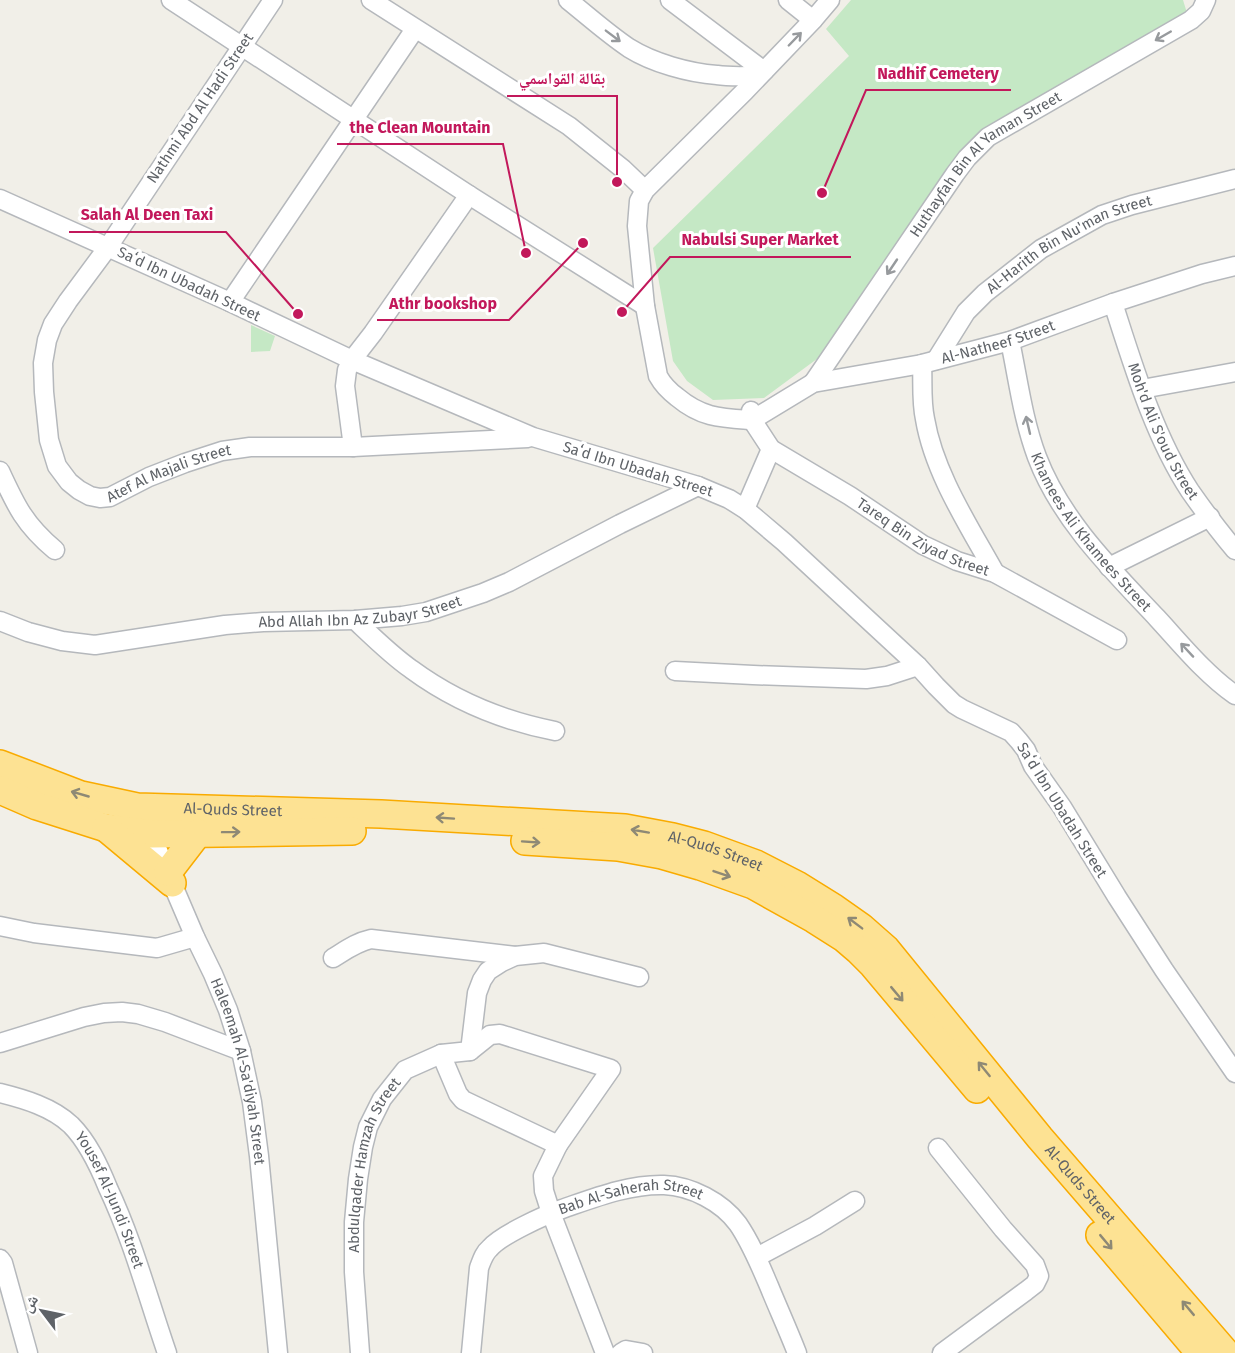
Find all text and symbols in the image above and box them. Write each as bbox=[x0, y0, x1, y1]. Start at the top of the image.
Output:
street label: Nathmi Abd Al Hadi Street bbox=[143, 29, 257, 187]
one-way arrow bbox=[605, 30, 621, 43]
one-way arrow bbox=[1154, 31, 1171, 43]
one-way arrow bbox=[788, 32, 802, 47]
callout: Nadhif Cemetery bbox=[866, 56, 1011, 90]
callout: بقالة القواسمي bbox=[507, 62, 617, 96]
text: Nadhif Cemetery bbox=[877, 64, 1000, 83]
text: بقالة القواسمي bbox=[519, 69, 605, 91]
street label: Huthayfah Bin Al Yaman Street bbox=[906, 87, 1065, 240]
callout: the Clean Mountain bbox=[337, 110, 503, 144]
text: the Clean Mountain bbox=[349, 118, 491, 137]
street label: Al-Harith Bin Nu'man Street bbox=[983, 191, 1154, 297]
callout: Salah Al Deen Taxi bbox=[69, 198, 226, 232]
text: Salah Al Deen Taxi bbox=[81, 205, 213, 224]
callout: Nabulsi Super Market bbox=[670, 223, 851, 257]
text: Nabulsi Super Market bbox=[681, 230, 839, 249]
street label: Saʻd Ibn Ubadah Street bbox=[115, 243, 264, 325]
one-way arrow bbox=[886, 258, 898, 274]
callout: Athr bookshop bbox=[377, 286, 509, 320]
text: Athr bookshop bbox=[388, 294, 497, 313]
street label: Al-Natheef Street bbox=[939, 316, 1058, 368]
street label: Moh'd Ali S'oud Street bbox=[1124, 360, 1203, 504]
one-way arrow bbox=[1021, 416, 1033, 435]
street label: Saʻd Ibn Ubadah Street bbox=[561, 438, 716, 501]
street label: Atef Al Majali Street bbox=[103, 441, 233, 506]
street label: Khamees Ali Khamees Street bbox=[1027, 450, 1155, 616]
street label: Tareq Bin Ziyad Street bbox=[853, 494, 992, 580]
street label: Abd Allah Ibn Az Zubayr Street bbox=[258, 592, 464, 631]
one-way arrow bbox=[1180, 642, 1194, 657]
street label: Saʻd Ibn Ubadah Street bbox=[1013, 739, 1111, 881]
one-way arrow bbox=[71, 788, 90, 800]
street label: Al-Quds Street bbox=[183, 799, 283, 820]
one-way arrow bbox=[436, 812, 456, 823]
one-way arrow bbox=[630, 825, 650, 836]
one-way arrow bbox=[220, 826, 240, 838]
street label: Al-Quds Street bbox=[667, 827, 767, 875]
one-way arrow bbox=[520, 836, 540, 847]
one-way arrow bbox=[712, 869, 731, 880]
one-way arrow bbox=[848, 917, 864, 930]
street label: Haleemah Al-Sa'diyah Street bbox=[207, 975, 269, 1166]
one-way arrow bbox=[890, 986, 904, 1001]
one-way arrow bbox=[978, 1061, 991, 1077]
street label: Abdulqader Hamzah Street bbox=[345, 1074, 405, 1253]
street label: Yousef Al-Jundi Street bbox=[71, 1128, 148, 1271]
street label: Al-Quds Street bbox=[1041, 1141, 1120, 1228]
street label: Bab Al-Saherah Street bbox=[556, 1176, 707, 1219]
one-way arrow bbox=[1099, 1234, 1113, 1249]
north arrow bbox=[12, 1281, 72, 1341]
text: ش bbox=[17, 1291, 42, 1316]
one-way arrow bbox=[1181, 1300, 1194, 1316]

